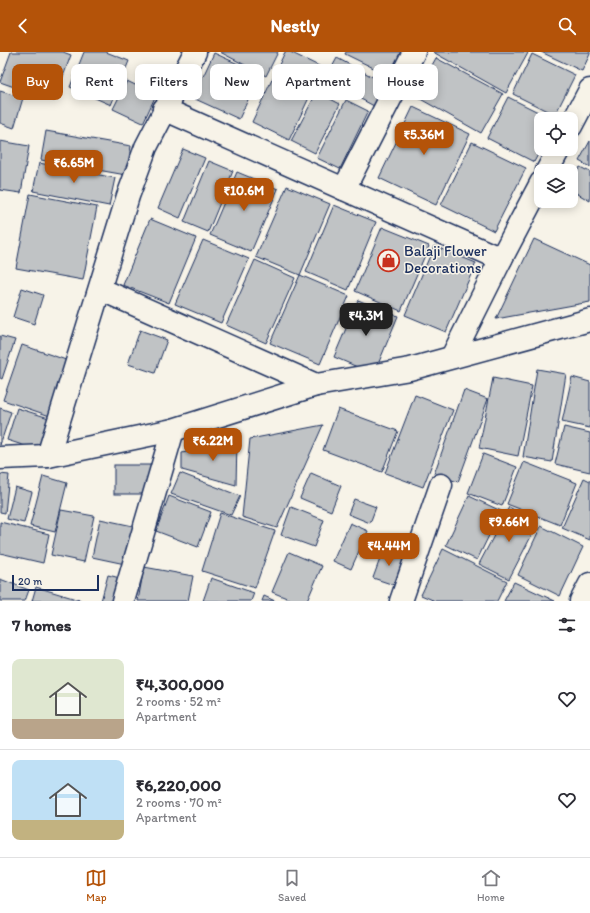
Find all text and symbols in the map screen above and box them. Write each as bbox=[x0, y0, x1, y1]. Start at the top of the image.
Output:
icon: back bbox=[12, 15, 34, 37]
text: Nestly bbox=[270, 15, 320, 37]
icon: search bbox=[556, 15, 578, 37]
chip: Buy bbox=[12, 64, 63, 100]
chip: Rent bbox=[71, 64, 127, 100]
chip: Filters bbox=[135, 64, 202, 100]
chip: New bbox=[210, 64, 264, 100]
chip: Apartment bbox=[272, 64, 365, 100]
chip: House bbox=[373, 64, 438, 100]
map controls bbox=[534, 112, 578, 208]
button: locate bbox=[534, 112, 578, 156]
pin: ₹5.36M bbox=[391, 122, 457, 156]
text: ₹5.36M bbox=[404, 127, 444, 142]
pin: ₹6.65M bbox=[41, 150, 107, 184]
text: ₹6.65M bbox=[54, 155, 94, 170]
button: layers bbox=[534, 164, 578, 208]
pin: ₹10.6M bbox=[211, 178, 277, 212]
text: ₹10.6M bbox=[224, 183, 264, 198]
place label: Balaji Flower Decorations bbox=[404, 242, 487, 277]
shop icon: Balaji Flower Decorations bbox=[376, 247, 402, 273]
pin: ₹4.3M bbox=[338, 303, 394, 337]
text: ₹4.3M bbox=[349, 308, 383, 323]
pin: ₹6.22M bbox=[180, 428, 246, 462]
text: ₹6.22M bbox=[193, 433, 233, 448]
pin: ₹9.66M bbox=[476, 509, 542, 543]
text: ₹9.66M bbox=[489, 514, 529, 529]
pin: ₹4.44M bbox=[356, 533, 422, 567]
text: ₹4.44M bbox=[367, 538, 411, 553]
scale bar bbox=[12, 573, 99, 592]
text: 20 m bbox=[18, 575, 42, 588]
icon: filters bbox=[556, 614, 578, 636]
text: 7 homes bbox=[12, 615, 72, 635]
text: ₹4,300,000 bbox=[136, 674, 224, 694]
icon: home bbox=[44, 675, 92, 723]
icon: heart bbox=[556, 688, 578, 710]
text: 2 rooms · 52 m² bbox=[136, 694, 221, 709]
text: Apartment bbox=[136, 709, 197, 724]
text: ₹6,220,000 bbox=[136, 775, 221, 795]
icon: home bbox=[44, 776, 92, 824]
icon: heart bbox=[556, 789, 578, 811]
text: 2 rooms · 70 m² bbox=[136, 795, 222, 810]
text: Apartment bbox=[136, 810, 197, 825]
tab: Map bbox=[85, 867, 107, 904]
tab: Saved bbox=[278, 867, 306, 904]
tab: Home bbox=[477, 867, 505, 904]

